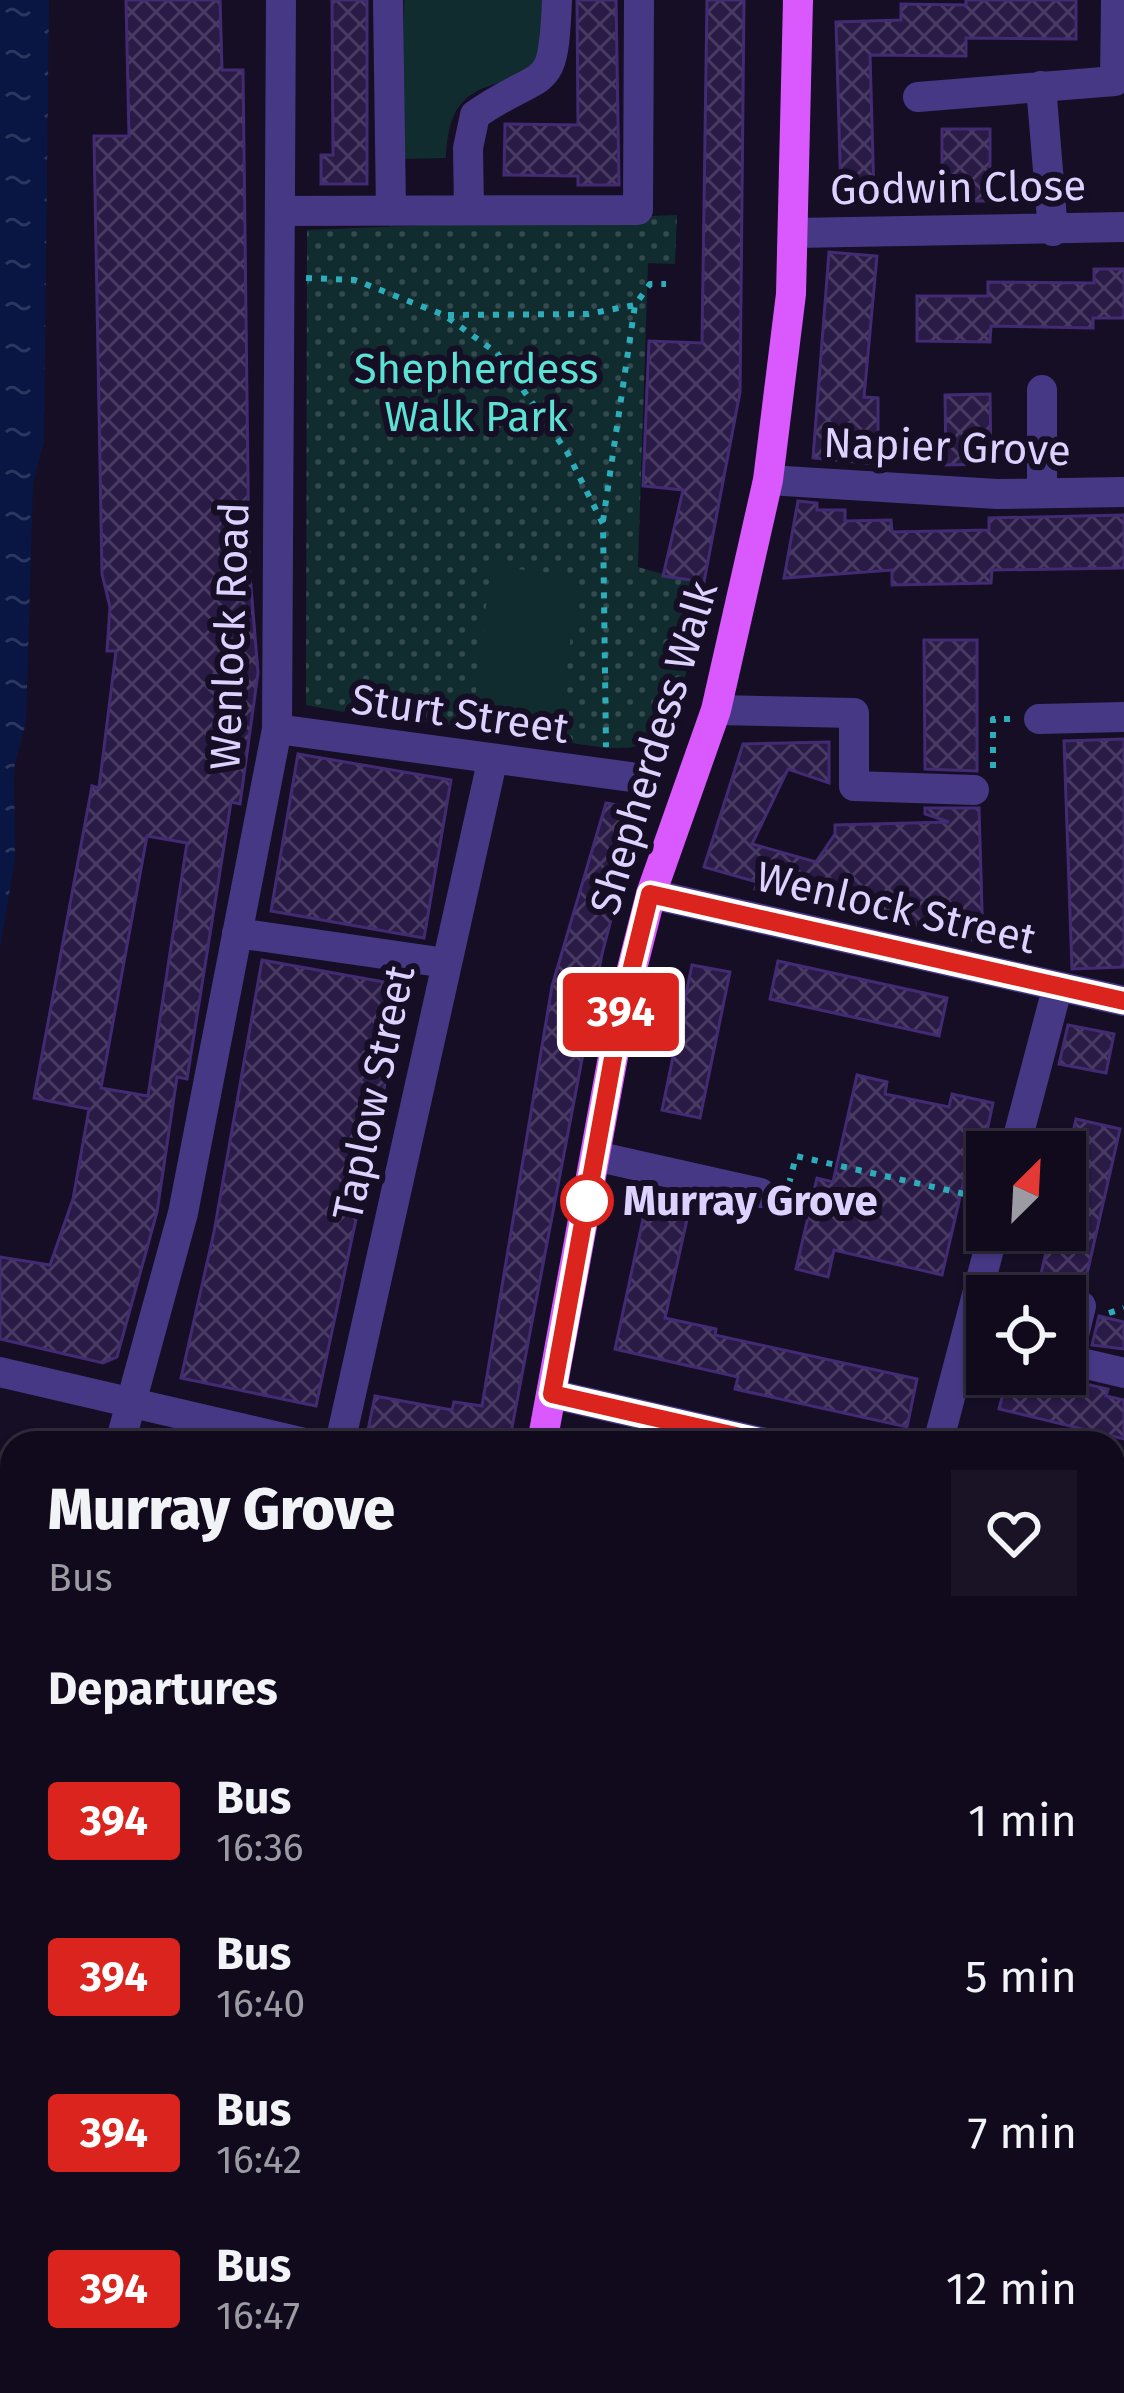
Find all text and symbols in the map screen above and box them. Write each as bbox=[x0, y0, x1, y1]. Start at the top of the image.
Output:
street label: Godwin Close bbox=[830, 161, 1086, 215]
park label: Shepherdess Walk Park bbox=[354, 344, 598, 442]
street label: Napier Grove bbox=[822, 418, 1072, 476]
street label: Wenlock Road bbox=[200, 501, 260, 771]
street label: Shepherdess Walk bbox=[580, 575, 729, 920]
street label: Sturt Street bbox=[348, 674, 573, 754]
street label: Wenlock Street bbox=[751, 852, 1041, 965]
street label: Taplow Street bbox=[323, 960, 426, 1225]
line badge: 394 bbox=[552, 973, 690, 1051]
text: 394 bbox=[587, 987, 655, 1037]
north arrow bbox=[966, 1131, 1086, 1251]
map controls bbox=[966, 1131, 1086, 1395]
marker: Murray Grove bbox=[562, 1176, 612, 1226]
place label: Murray Grove bbox=[623, 1176, 878, 1226]
button: locate bbox=[966, 1275, 1086, 1395]
button: heart bbox=[951, 1470, 1077, 1596]
text: Murray Grove bbox=[48, 1476, 395, 1544]
text: Bus bbox=[48, 1555, 113, 1601]
text: Departures bbox=[48, 1662, 278, 1716]
text: Bus bbox=[216, 1771, 291, 1825]
text: 1 min bbox=[968, 1794, 1077, 1848]
text: 394 bbox=[80, 1796, 148, 1846]
text: 16:36 bbox=[216, 1825, 304, 1871]
text: Bus bbox=[216, 1927, 291, 1981]
text: 5 min bbox=[965, 1950, 1077, 2004]
text: 394 bbox=[80, 1952, 148, 2002]
text: 16:40 bbox=[216, 1981, 305, 2027]
text: Bus bbox=[216, 2083, 291, 2137]
text: 7 min bbox=[967, 2106, 1077, 2160]
text: 394 bbox=[80, 2108, 148, 2158]
text: 16:42 bbox=[216, 2137, 302, 2183]
text: Bus bbox=[216, 2239, 291, 2293]
text: 12 min bbox=[946, 2262, 1077, 2316]
text: 394 bbox=[80, 2264, 148, 2314]
text: 16:47 bbox=[216, 2293, 300, 2339]

